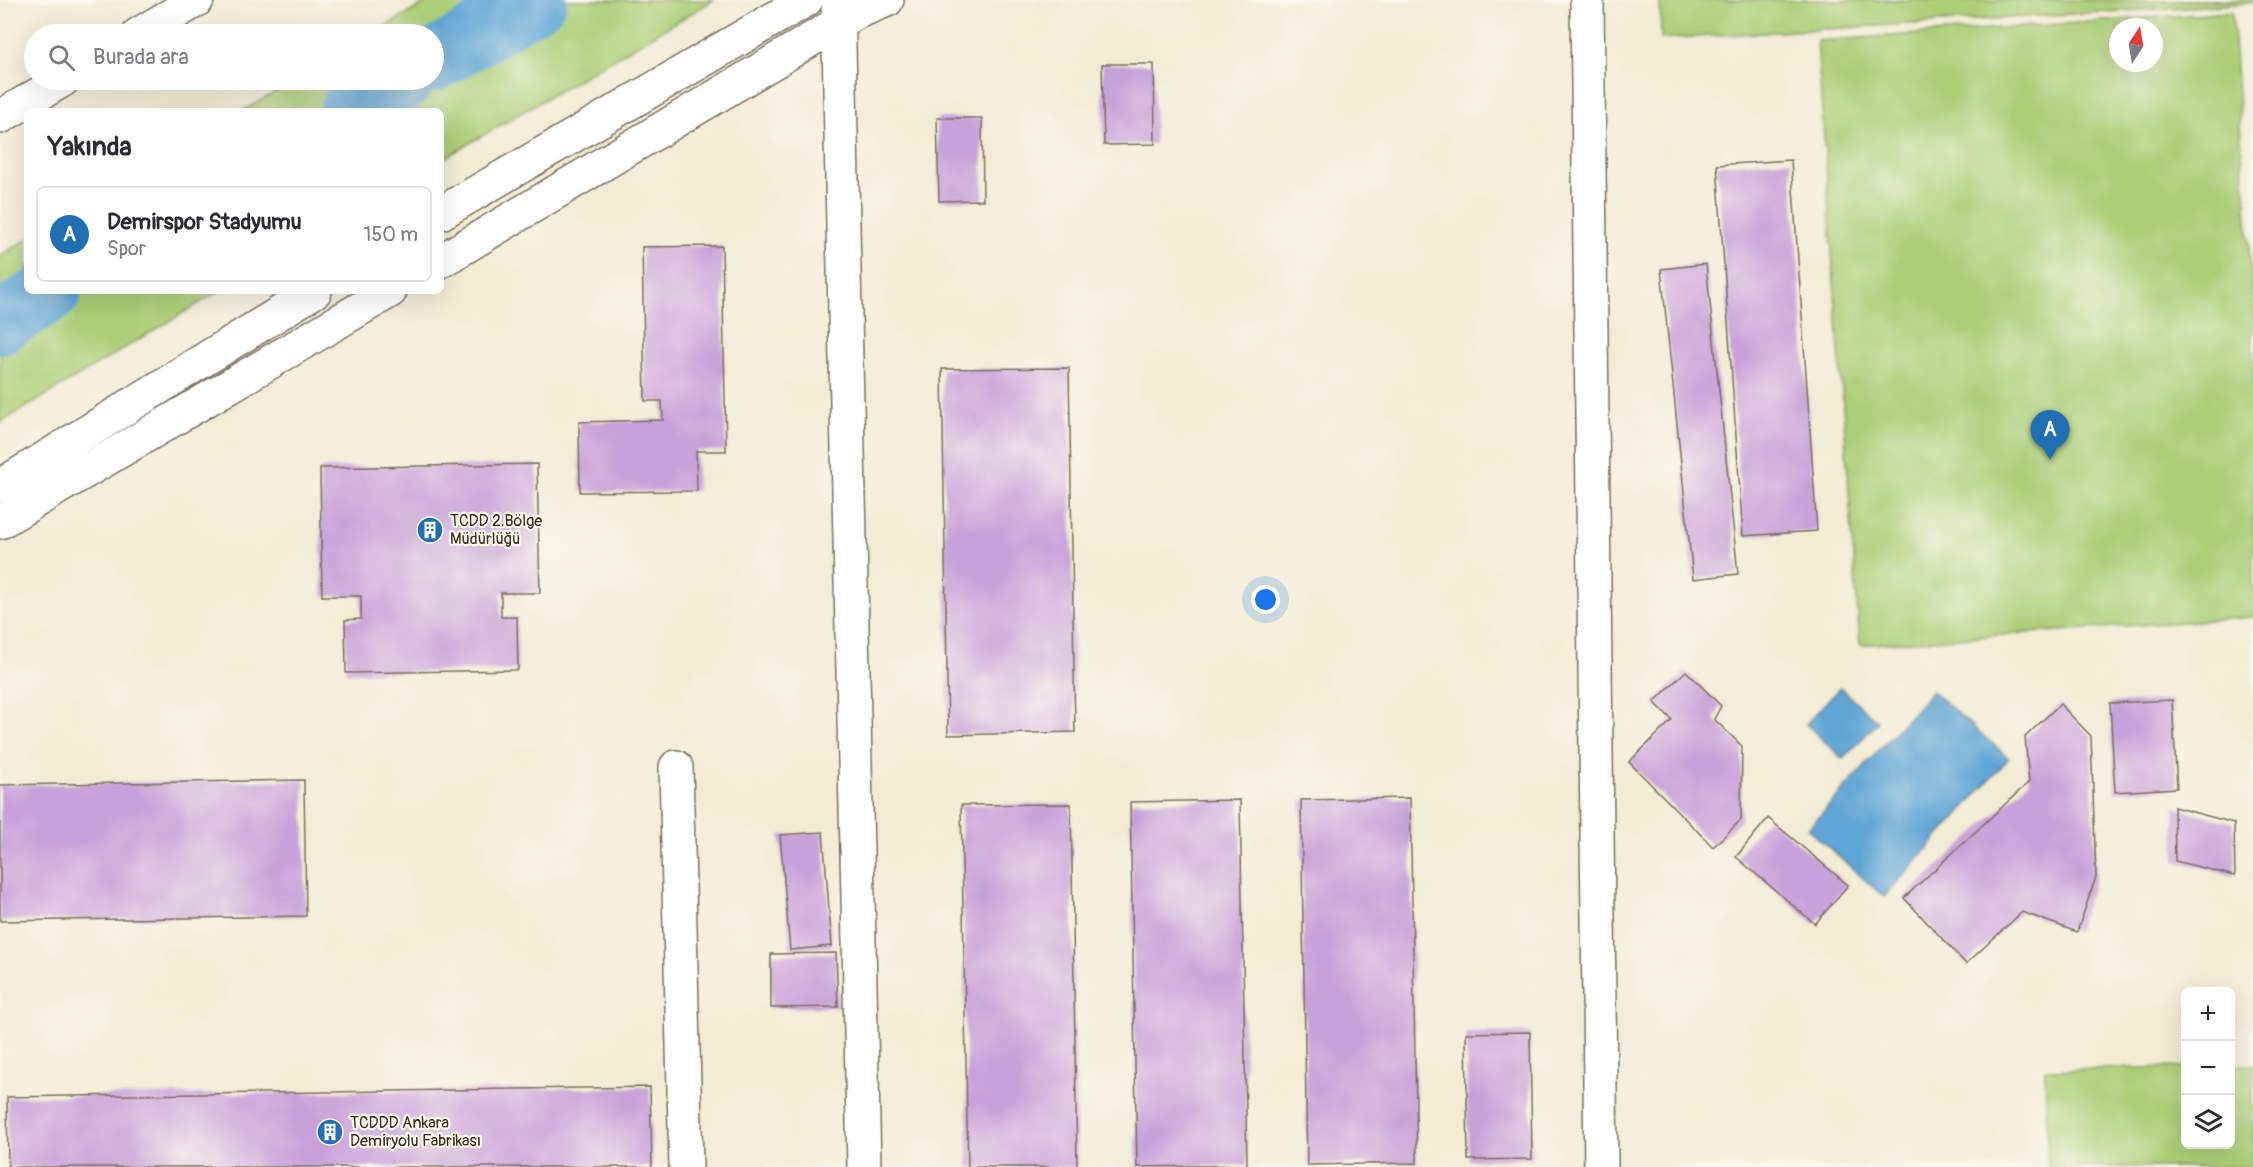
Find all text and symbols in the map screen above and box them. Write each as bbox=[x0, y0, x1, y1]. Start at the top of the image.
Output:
north arrow bbox=[2109, 18, 2163, 72]
search box bbox=[24, 24, 444, 90]
icon: search bbox=[45, 41, 78, 74]
text: Burada ara bbox=[93, 43, 189, 71]
text: Yakında bbox=[48, 131, 132, 163]
text: Demirspor Stadyumu bbox=[107, 208, 302, 236]
text: A bbox=[63, 222, 76, 247]
text: 150 m bbox=[364, 222, 418, 247]
text: Spor bbox=[107, 236, 146, 261]
pin: A bbox=[2030, 410, 2070, 460]
place label: TCDD 2.Bölge Müdürlüğü bbox=[450, 511, 542, 549]
building icon: TCDD 2.Bölge Müdürlüğü bbox=[415, 515, 445, 545]
your location bbox=[1251, 585, 1280, 614]
map controls bbox=[2181, 987, 2235, 1149]
button: + bbox=[2181, 987, 2235, 1041]
button: − bbox=[2181, 1041, 2235, 1095]
button: layers bbox=[2181, 1095, 2235, 1149]
place label: TCDDD Ankara Demiryolu Fabrikası bbox=[350, 1113, 481, 1151]
building icon: TCDDD Ankara Demiryolu Fabrikası bbox=[315, 1117, 345, 1147]

